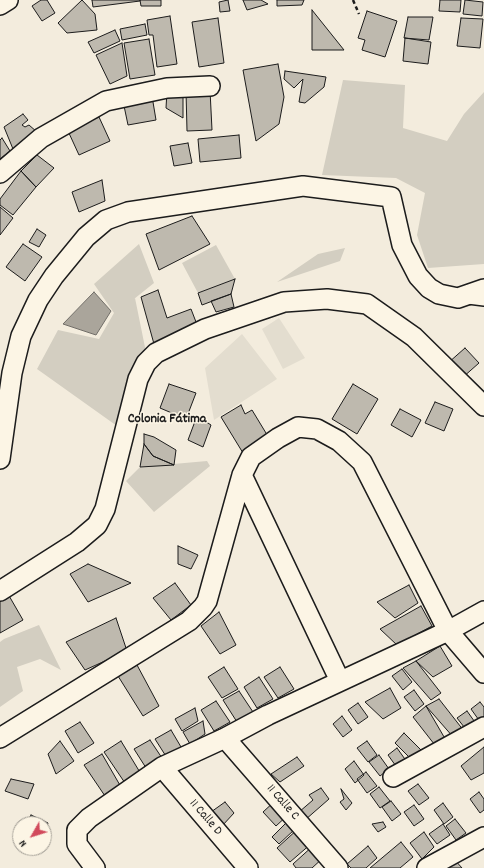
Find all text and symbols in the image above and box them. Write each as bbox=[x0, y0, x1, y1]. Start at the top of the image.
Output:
district label: Colonia Fátima bbox=[128, 412, 206, 428]
street label: 11 Calle C bbox=[262, 782, 302, 824]
street label: 11 Calle D bbox=[185, 797, 225, 839]
north arrow bbox=[12, 816, 52, 856]
text: N bbox=[16, 836, 31, 850]

